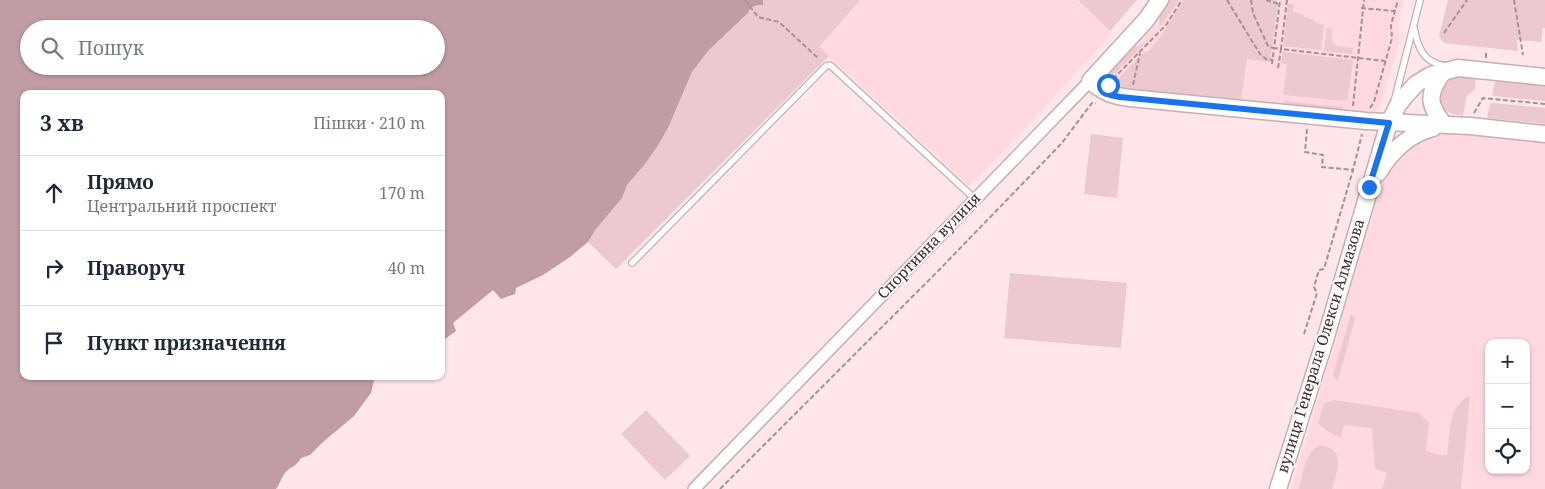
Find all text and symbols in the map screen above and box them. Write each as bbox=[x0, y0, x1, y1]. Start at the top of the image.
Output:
search box bbox=[20, 20, 445, 75]
icon: search bbox=[38, 34, 66, 62]
text: Пошук bbox=[78, 35, 144, 61]
route start bbox=[1097, 74, 1120, 97]
text: 3 хв bbox=[40, 109, 84, 137]
text: Пішки · 210 m bbox=[313, 112, 425, 134]
text: Прямо bbox=[87, 169, 154, 195]
route end bbox=[1358, 176, 1381, 199]
icon: ahead bbox=[40, 179, 68, 207]
text: 170 m bbox=[379, 182, 425, 204]
street label: Спортивна вулиця bbox=[872, 188, 984, 303]
text: Центральний проспект bbox=[87, 195, 276, 217]
street label: вулиця Генерала Олекси Алмазова bbox=[1272, 216, 1368, 475]
icon: right bbox=[40, 254, 68, 282]
text: Праворуч bbox=[87, 255, 185, 281]
text: 40 m bbox=[388, 257, 425, 279]
icon: arrive bbox=[40, 329, 68, 357]
text: Пункт призначення bbox=[87, 330, 286, 356]
map controls bbox=[1485, 339, 1530, 474]
button: + bbox=[1485, 339, 1530, 384]
button: − bbox=[1485, 384, 1530, 429]
button: locate bbox=[1485, 429, 1530, 474]

